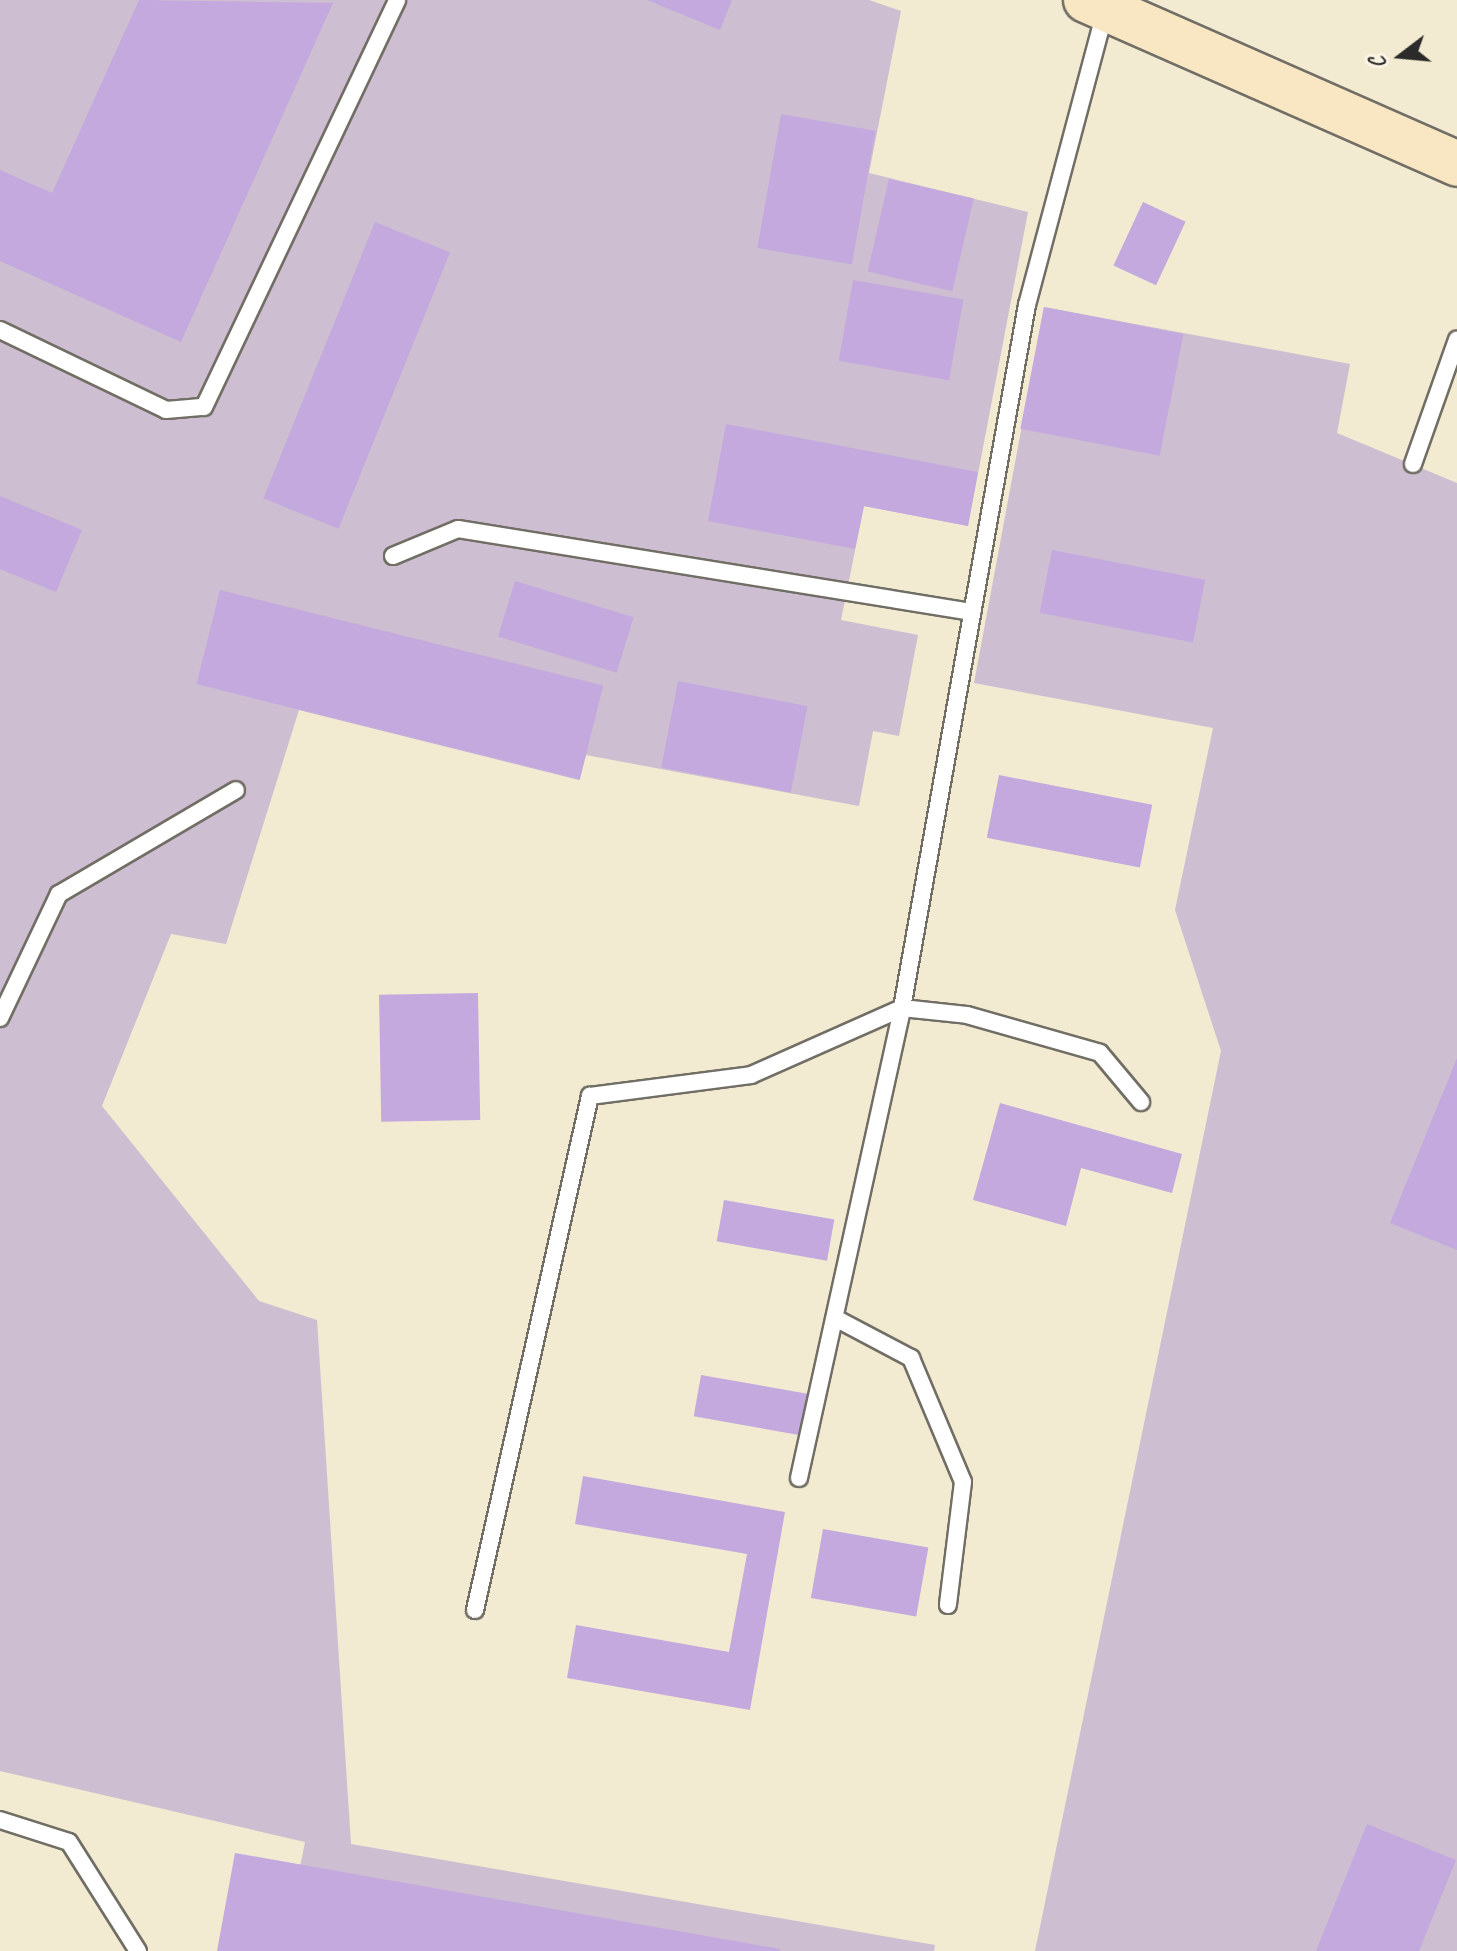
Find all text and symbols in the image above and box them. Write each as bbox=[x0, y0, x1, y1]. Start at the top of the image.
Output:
north arrow bbox=[1361, 16, 1441, 96]
text: С bbox=[1363, 54, 1393, 72]

